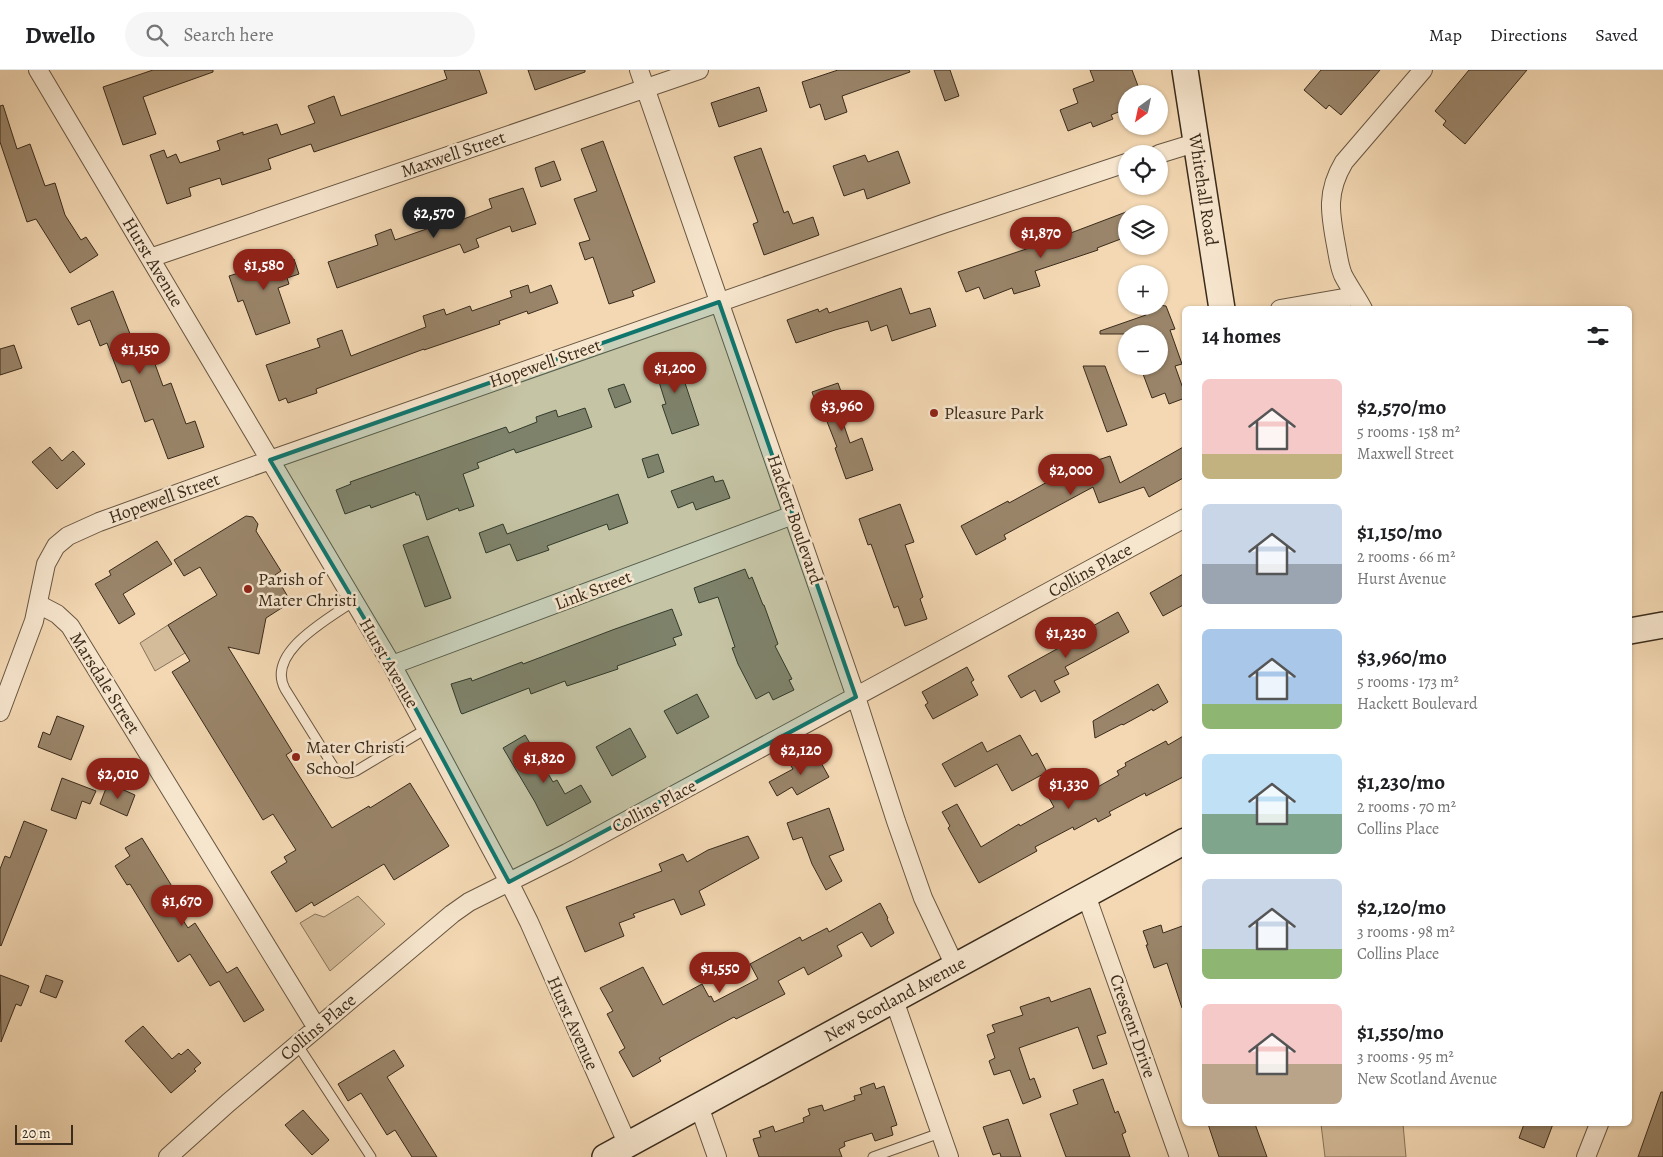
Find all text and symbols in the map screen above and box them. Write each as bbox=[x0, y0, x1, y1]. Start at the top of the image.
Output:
search box bbox=[125, 12, 475, 57]
text: Dwello bbox=[25, 19, 95, 51]
icon: search bbox=[143, 21, 171, 49]
text: Search here bbox=[183, 22, 274, 48]
text: Map bbox=[1429, 23, 1462, 47]
text: Directions bbox=[1490, 23, 1567, 47]
text: Saved bbox=[1595, 23, 1638, 47]
north arrow bbox=[1118, 85, 1168, 135]
map controls bbox=[1118, 85, 1168, 375]
street label: Maxwell Street bbox=[398, 125, 509, 183]
street label: Whitehall Road bbox=[1183, 131, 1224, 248]
button: locate bbox=[1118, 145, 1168, 195]
pin: $2,570 bbox=[393, 196, 475, 239]
text: $2,570 bbox=[413, 202, 455, 224]
button: layers bbox=[1118, 205, 1168, 255]
street label: Hurst Avenue bbox=[117, 213, 189, 311]
pin: $1,870 bbox=[1000, 216, 1082, 259]
text: $1,870 bbox=[1021, 222, 1061, 244]
pin: $1,580 bbox=[223, 248, 305, 291]
text: $1,580 bbox=[244, 254, 284, 276]
button: + bbox=[1118, 265, 1168, 315]
text: 14 homes bbox=[1202, 322, 1281, 350]
icon: filters bbox=[1584, 322, 1612, 350]
button: − bbox=[1118, 325, 1168, 375]
pin: $1,150 bbox=[99, 332, 181, 375]
street label: Hopewell Street bbox=[486, 333, 604, 393]
text: $1,150 bbox=[121, 338, 159, 360]
pin: $1,200 bbox=[634, 352, 716, 394]
text: $1,200 bbox=[654, 357, 696, 379]
pin: $3,960 bbox=[801, 390, 883, 432]
text: $2,570/mo bbox=[1357, 393, 1446, 421]
text: $3,960 bbox=[821, 395, 863, 417]
icon: home bbox=[1242, 399, 1302, 459]
place label: Pleasure Park bbox=[944, 401, 1044, 425]
marker: Pleasure Park bbox=[928, 407, 940, 419]
text: 5 rooms · 158 m² bbox=[1357, 421, 1460, 443]
text: Maxwell Street bbox=[1357, 443, 1454, 465]
street label: Hackett Boulevard bbox=[762, 451, 829, 587]
pin: $2,000 bbox=[1030, 454, 1112, 496]
text: $2,000 bbox=[1049, 459, 1093, 481]
street label: Hopewell Street bbox=[105, 467, 223, 529]
text: $1,150/mo bbox=[1357, 518, 1442, 546]
icon: home bbox=[1242, 524, 1302, 584]
street label: Collins Place bbox=[1044, 537, 1136, 603]
text: 2 rooms · 66 m² bbox=[1357, 546, 1455, 568]
street label: Link Street bbox=[551, 564, 635, 616]
place label: Parish of Mater Christi bbox=[258, 567, 357, 612]
text: Hurst Avenue bbox=[1357, 568, 1446, 590]
marker: Parish of Mater Christi bbox=[242, 583, 254, 595]
street label: Hurst Avenue bbox=[353, 613, 425, 713]
pin: $1,230 bbox=[1025, 616, 1107, 659]
text: $1,230 bbox=[1046, 622, 1086, 644]
street label: Marsdale Street bbox=[64, 627, 146, 739]
text: $3,960/mo bbox=[1357, 643, 1447, 671]
icon: home bbox=[1242, 649, 1302, 709]
text: 5 rooms · 173 m² bbox=[1357, 671, 1459, 693]
text: Hackett Boulevard bbox=[1357, 693, 1477, 715]
pin: $2,120 bbox=[760, 734, 842, 776]
place label: Mater Christi School bbox=[306, 735, 405, 780]
text: $2,120 bbox=[781, 739, 822, 761]
pin: $1,820 bbox=[503, 742, 585, 784]
text: $1,820 bbox=[524, 747, 564, 769]
marker: Mater Christi School bbox=[290, 751, 302, 763]
pin: $2,010 bbox=[77, 758, 159, 800]
text: $2,010 bbox=[97, 763, 139, 785]
pin: $1,330 bbox=[1028, 768, 1110, 810]
text: $1,230/mo bbox=[1357, 768, 1445, 796]
text: $1,330 bbox=[1049, 773, 1089, 795]
street label: Collins Place bbox=[608, 774, 700, 838]
icon: home bbox=[1242, 774, 1302, 834]
text: 2 rooms · 70 m² bbox=[1357, 796, 1456, 818]
text: Collins Place bbox=[1357, 818, 1439, 840]
pin: $1,670 bbox=[141, 884, 223, 927]
text: $1,670 bbox=[162, 890, 202, 912]
text: $2,120/mo bbox=[1357, 893, 1446, 921]
icon: home bbox=[1242, 899, 1302, 959]
text: 3 rooms · 98 m² bbox=[1357, 921, 1455, 943]
text: Collins Place bbox=[1357, 943, 1439, 965]
street label: New Scotland Avenue bbox=[820, 951, 970, 1047]
pin: $1,550 bbox=[679, 952, 761, 994]
text: $1,550 bbox=[700, 957, 740, 979]
street label: Crescent Drive bbox=[1104, 971, 1162, 1081]
street label: Hurst Avenue bbox=[542, 972, 604, 1074]
street label: Collins Place bbox=[275, 988, 361, 1066]
text: $1,550/mo bbox=[1357, 1018, 1444, 1046]
icon: home bbox=[1242, 1024, 1302, 1084]
text: 3 rooms · 95 m² bbox=[1357, 1046, 1454, 1068]
text: New Scotland Avenue bbox=[1357, 1068, 1497, 1090]
scale bar bbox=[15, 1122, 72, 1145]
text: 20 m bbox=[22, 1124, 51, 1143]

